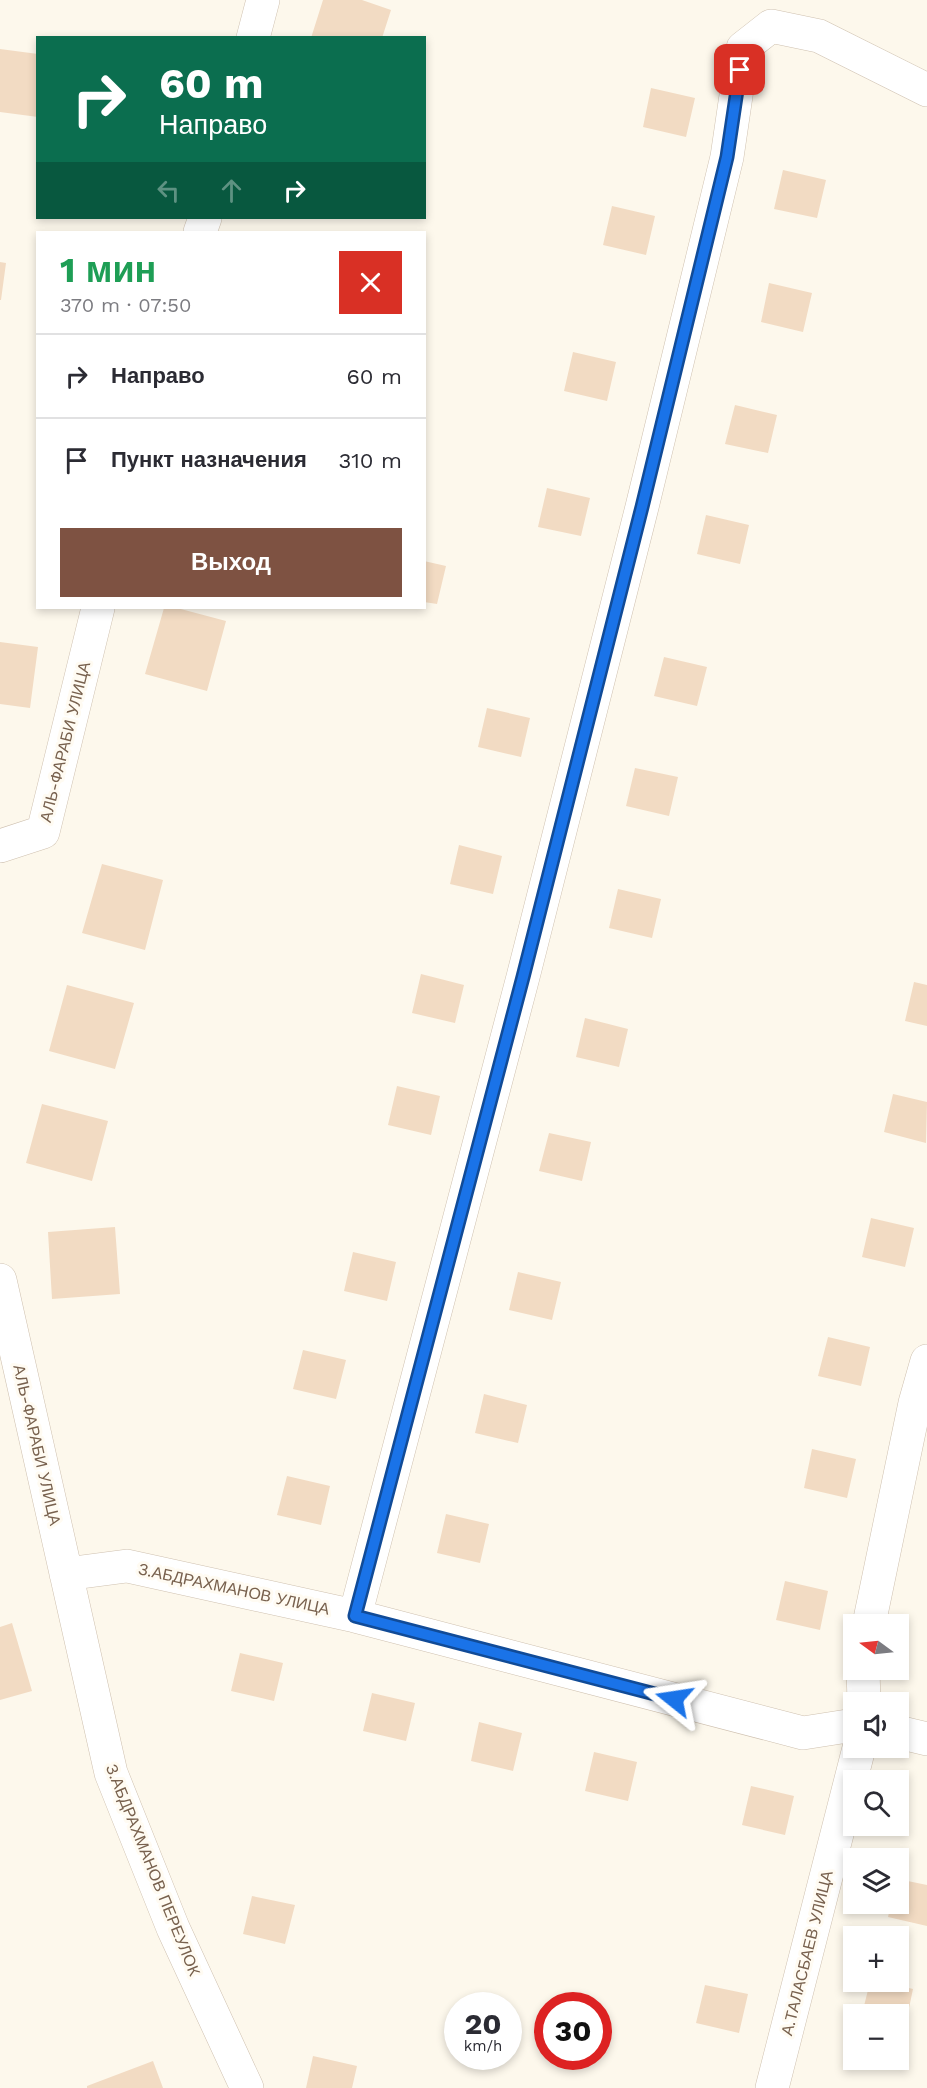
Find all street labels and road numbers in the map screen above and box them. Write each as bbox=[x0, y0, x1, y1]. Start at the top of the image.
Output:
street label: АЛЬ-ФАРАБИ УЛИЦА bbox=[36, 660, 94, 824]
street label: АЛЬ-ФАРАБИ УЛИЦА bbox=[9, 1363, 65, 1528]
street label: З.АБДРАХМАНОВ УЛИЦА bbox=[137, 1559, 332, 1619]
street label: З.АБДРАХМАНОВ ПЕРЕУЛОК bbox=[102, 1761, 204, 1979]
street label: А.ТАЛАСБАЕВ УЛИЦА bbox=[777, 1868, 837, 2037]

